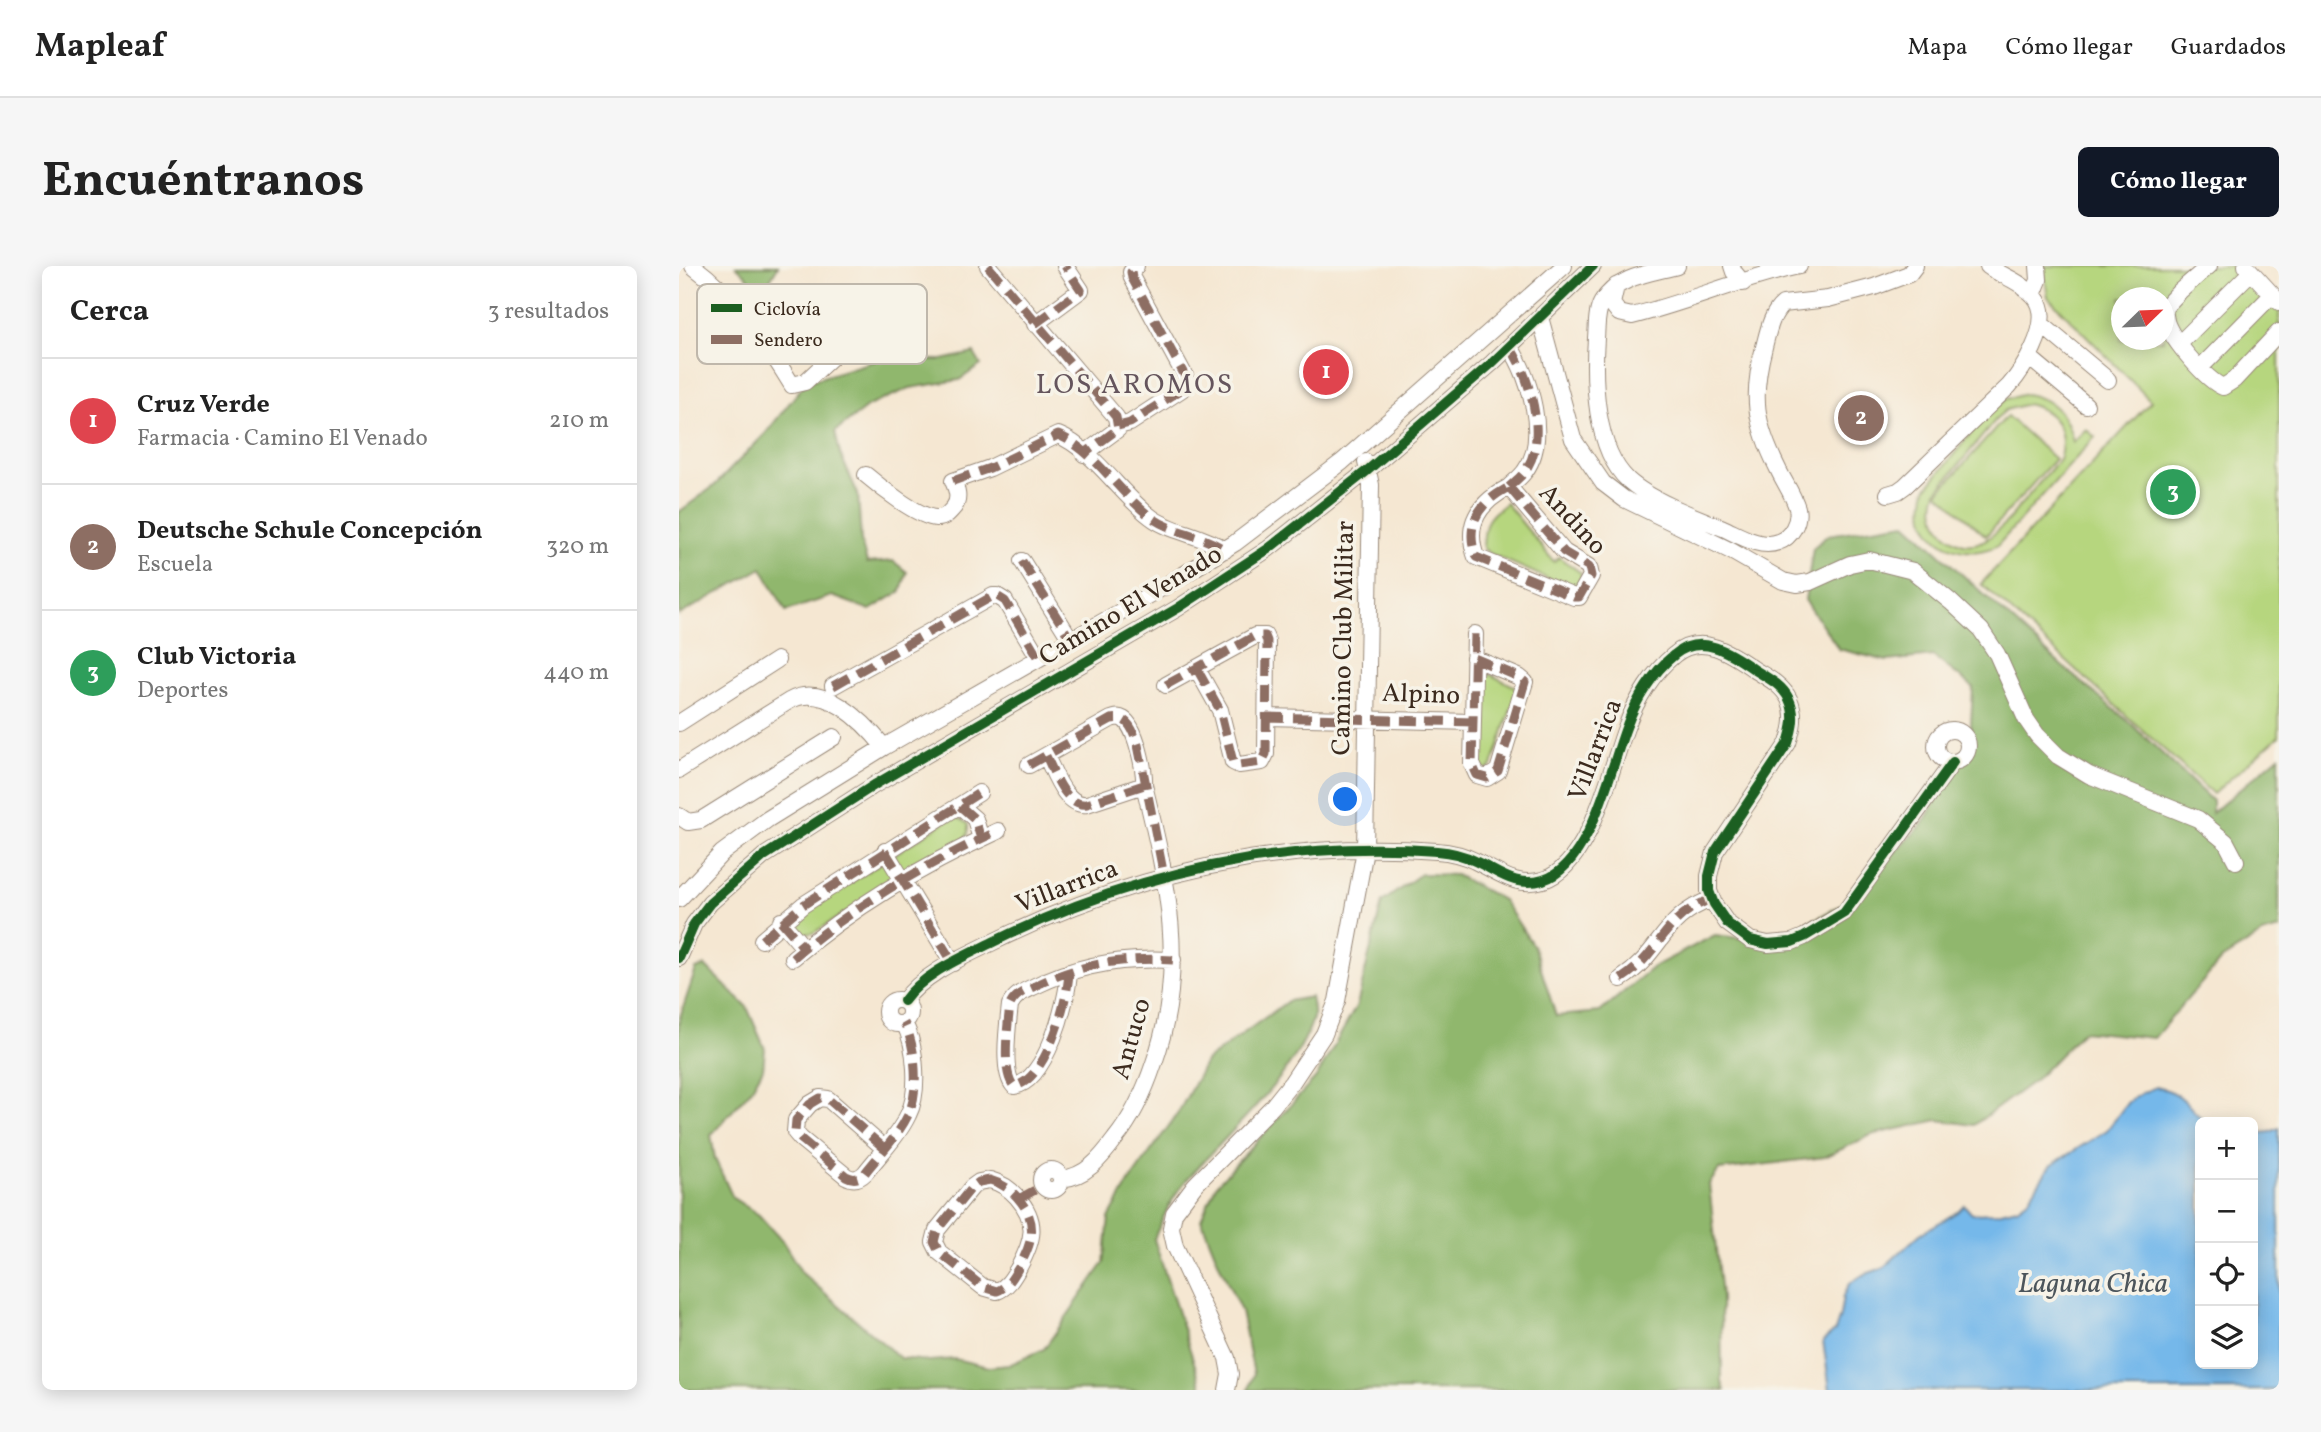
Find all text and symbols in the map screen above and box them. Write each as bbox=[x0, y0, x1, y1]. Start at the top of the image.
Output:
text: Mapleaf bbox=[35, 25, 165, 71]
text: Mapa bbox=[1908, 31, 1968, 65]
text: Cómo llegar bbox=[2006, 31, 2133, 65]
text: Guardados bbox=[2171, 31, 2286, 65]
button: Cómo llegar bbox=[2078, 147, 2279, 217]
text: Encuéntranos bbox=[42, 148, 364, 217]
legend bbox=[697, 284, 927, 364]
north arrow bbox=[2111, 287, 2174, 350]
text: Cerca bbox=[70, 291, 149, 333]
text: 3 resultados bbox=[488, 296, 609, 328]
text: Ciclovía bbox=[754, 297, 821, 323]
text: Sendero bbox=[754, 328, 823, 354]
pin: 1 bbox=[1303, 346, 1349, 398]
district label: LOS AROMOS bbox=[1036, 366, 1234, 405]
text: Cruz Verde bbox=[137, 387, 270, 423]
pin: 2 bbox=[1838, 392, 1884, 444]
text: 1 bbox=[88, 405, 98, 437]
text: 210 m bbox=[549, 405, 609, 437]
text: Farmacia · Camino El Venado bbox=[137, 423, 428, 455]
pin: 3 bbox=[2150, 466, 2196, 518]
street label: Andino bbox=[1530, 476, 1614, 564]
text: Deutsche Schule Concepción bbox=[137, 513, 483, 549]
street label: Camino Club Militar bbox=[1324, 520, 1364, 756]
text: 2 bbox=[87, 531, 99, 563]
text: 320 m bbox=[546, 531, 609, 563]
street label: Camino El Venado bbox=[1033, 537, 1229, 675]
text: Escuela bbox=[137, 549, 213, 581]
text: Club Victoria bbox=[137, 639, 296, 675]
text: 3 bbox=[87, 657, 99, 689]
text: 440 m bbox=[543, 657, 609, 689]
text: Deportes bbox=[137, 675, 228, 707]
street label: Alpino bbox=[1381, 676, 1461, 714]
street label: Villarrica bbox=[1560, 694, 1632, 806]
your location bbox=[1328, 782, 1362, 816]
street label: Villarrica bbox=[1011, 851, 1123, 923]
street label: Antuco bbox=[1103, 994, 1161, 1084]
map controls bbox=[2195, 1117, 2258, 1369]
button: + bbox=[2195, 1117, 2258, 1180]
button: − bbox=[2195, 1180, 2258, 1243]
button: locate bbox=[2195, 1243, 2258, 1306]
water label: Laguna Chica bbox=[2018, 1265, 2168, 1304]
button: layers bbox=[2195, 1306, 2258, 1369]

